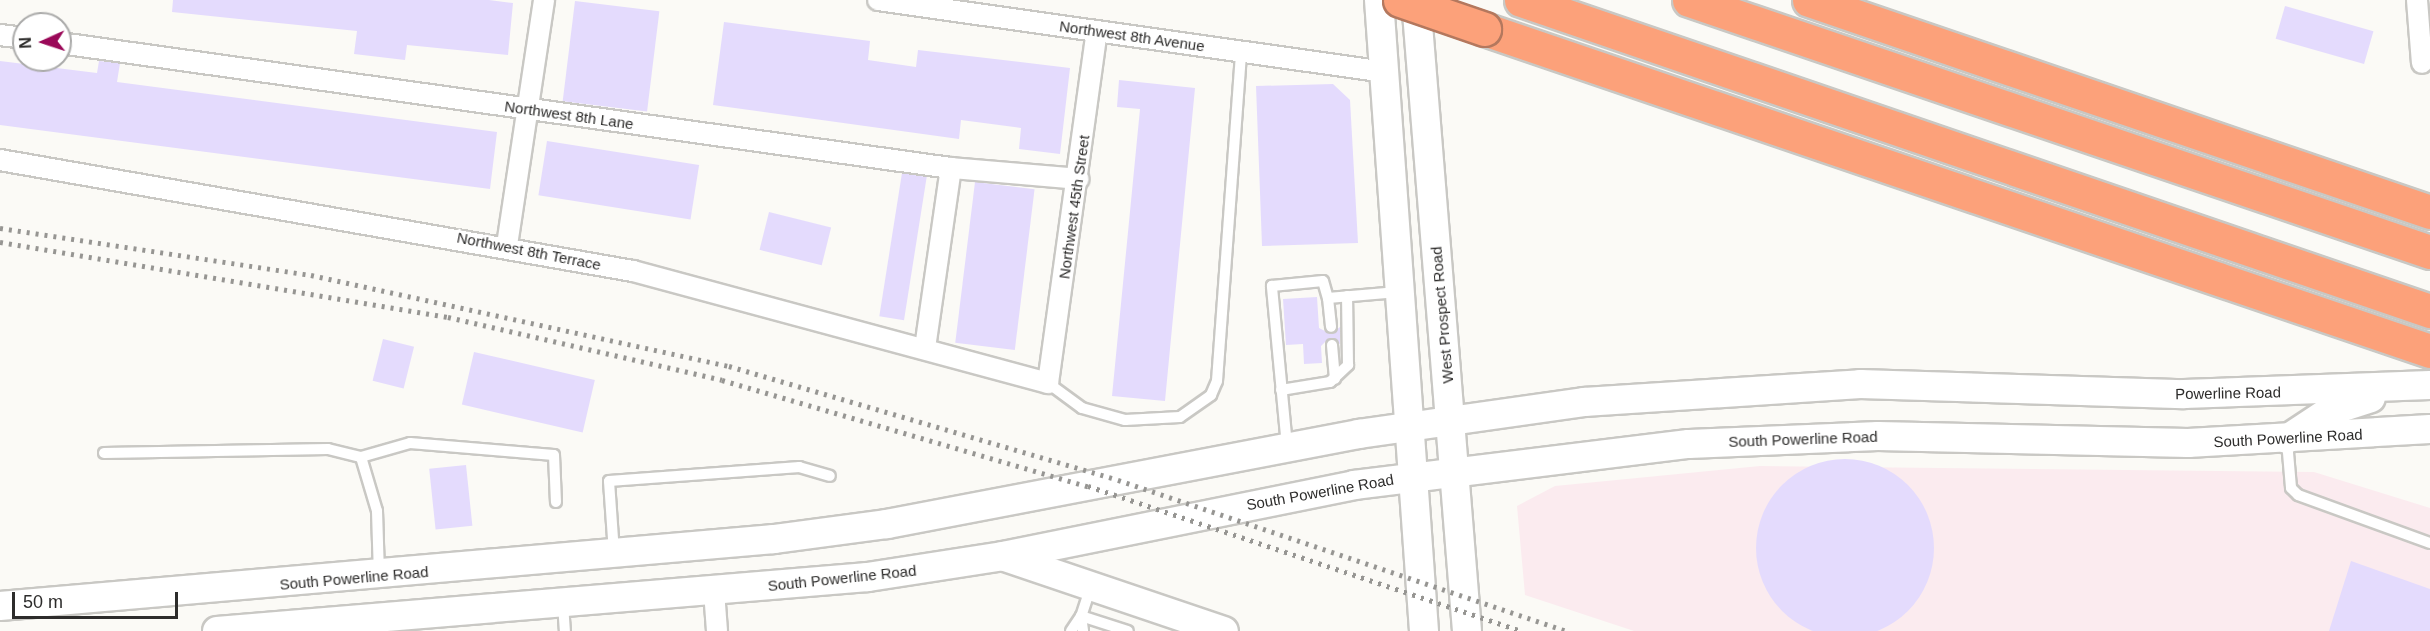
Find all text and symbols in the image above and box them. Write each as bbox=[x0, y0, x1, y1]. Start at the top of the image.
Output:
north arrow bbox=[12, 12, 72, 72]
street label: Northwest 8th Avenue bbox=[1058, 17, 1206, 55]
text: N bbox=[17, 37, 34, 49]
street label: Northwest 8th Lane bbox=[503, 97, 635, 133]
street label: Northwest 45th Street bbox=[1055, 134, 1093, 280]
street label: Northwest 8th Terrace bbox=[455, 228, 603, 274]
street label: West Prospect Road bbox=[1427, 246, 1457, 384]
street label: Powerline Road bbox=[2175, 383, 2281, 403]
street label: South Powerline Road bbox=[2213, 425, 2363, 451]
street label: South Powerline Road bbox=[1728, 427, 1878, 451]
street label: South Powerline Road bbox=[1245, 470, 1395, 514]
street label: South Powerline Road bbox=[767, 561, 917, 595]
street label: South Powerline Road bbox=[279, 563, 429, 593]
scale bar bbox=[15, 580, 182, 618]
text: 50 m bbox=[23, 592, 63, 612]

